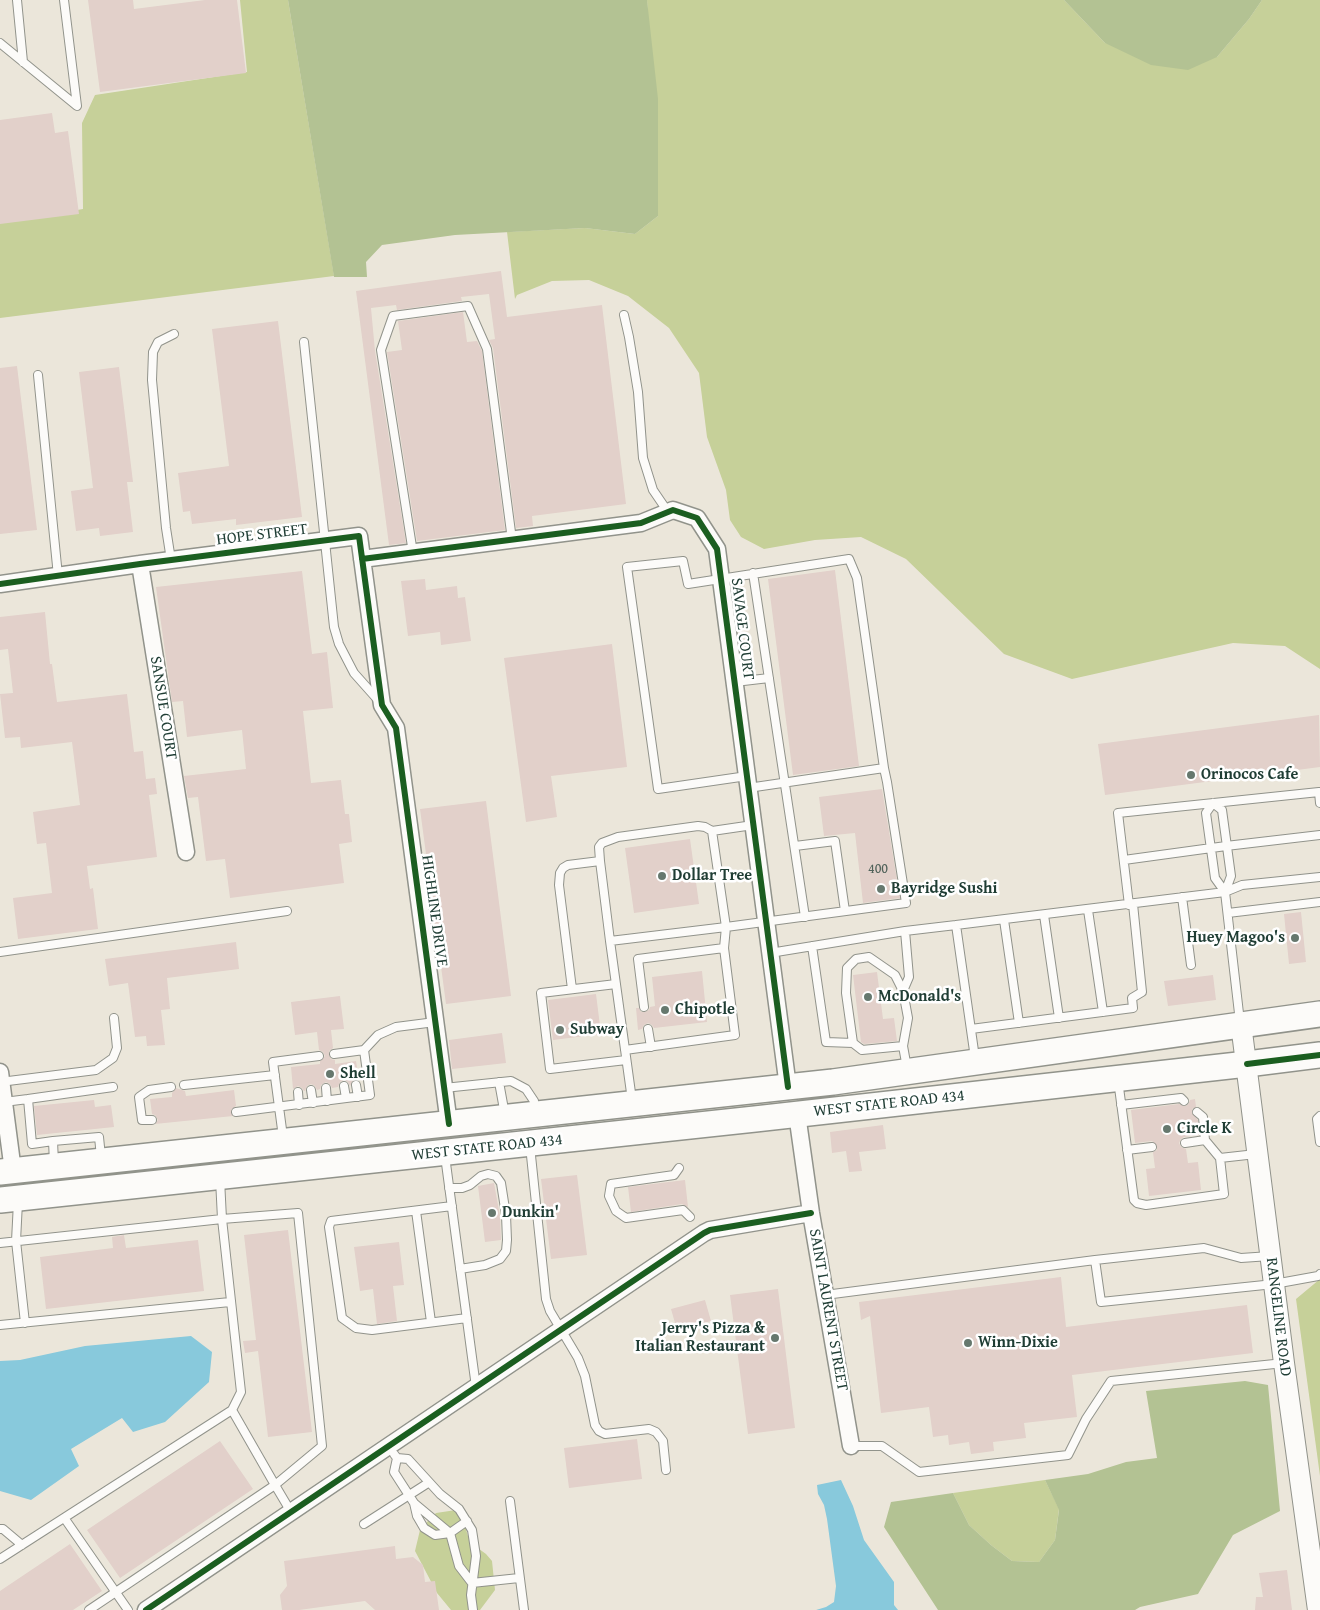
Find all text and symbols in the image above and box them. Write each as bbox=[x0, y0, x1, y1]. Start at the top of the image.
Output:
street label: HOPE STREET bbox=[215, 520, 309, 550]
street label: SAVAGE COURT bbox=[726, 577, 758, 681]
street label: SANSUE COURT bbox=[145, 655, 181, 761]
place label: Orinocos Cafe bbox=[1201, 765, 1298, 785]
marker: Orinocos Cafe bbox=[1185, 769, 1197, 781]
street label: HIGHLINE DRIVE bbox=[417, 854, 451, 968]
house number: 400 bbox=[868, 861, 888, 877]
place label: Dollar Tree bbox=[672, 866, 752, 886]
marker: Dollar Tree bbox=[656, 870, 668, 882]
place label: Bayridge Sushi bbox=[891, 879, 997, 899]
marker: Bayridge Sushi bbox=[875, 883, 887, 895]
place label: Huey Magoo's bbox=[1186, 928, 1285, 948]
marker: Huey Magoo's bbox=[1289, 932, 1301, 944]
place label: McDonald's bbox=[878, 987, 961, 1007]
marker: McDonald's bbox=[862, 991, 874, 1003]
place label: Chipotle bbox=[675, 1000, 735, 1020]
marker: Chipotle bbox=[659, 1004, 671, 1016]
place label: Subway bbox=[570, 1020, 624, 1040]
marker: Subway bbox=[554, 1024, 566, 1036]
place label: Shell bbox=[340, 1064, 376, 1084]
marker: Shell bbox=[324, 1068, 336, 1080]
street label: WEST STATE ROAD 434 bbox=[812, 1087, 966, 1121]
place label: Circle K bbox=[1177, 1119, 1232, 1139]
marker: Circle K bbox=[1161, 1123, 1173, 1135]
street label: WEST STATE ROAD 434 bbox=[410, 1131, 564, 1165]
place label: Dunkin' bbox=[502, 1203, 559, 1223]
marker: Dunkin' bbox=[486, 1207, 498, 1219]
street label: SAINT LAURENT STREET bbox=[804, 1227, 852, 1393]
street label: RANGELINE ROAD bbox=[1261, 1256, 1295, 1378]
place label: Jerry's Pizza & Italian Restaurant bbox=[635, 1319, 765, 1357]
marker: Jerry's Pizza & Italian Restaurant bbox=[769, 1332, 781, 1344]
place label: Winn-Dixie bbox=[978, 1333, 1058, 1353]
marker: Winn-Dixie bbox=[962, 1337, 974, 1349]

